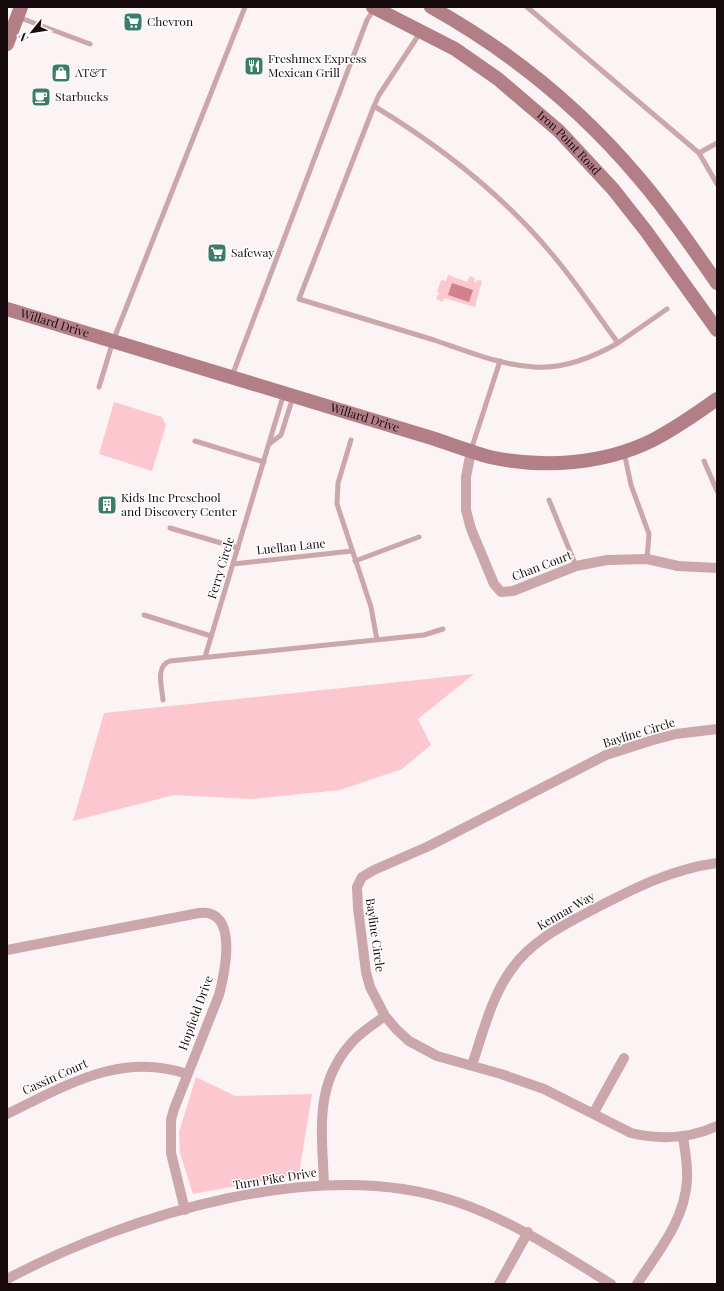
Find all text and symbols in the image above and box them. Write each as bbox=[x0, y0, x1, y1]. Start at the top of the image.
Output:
supermarket icon: Chevron bbox=[122, 11, 144, 33]
north arrow bbox=[12, 12, 52, 52]
place label: Chevron bbox=[147, 13, 193, 29]
text: N bbox=[14, 30, 31, 44]
place label: Freshmex Express Mexican Grill bbox=[268, 50, 366, 80]
restaurant icon: Freshmex Express Mexican Grill bbox=[243, 55, 265, 77]
shop icon: AT&T bbox=[50, 62, 72, 84]
place label: AT&T bbox=[74, 64, 107, 80]
cafe icon: Starbucks bbox=[30, 86, 52, 108]
place label: Starbucks bbox=[55, 88, 108, 104]
street label: Iron Point Road bbox=[534, 107, 605, 178]
supermarket icon: Safeway bbox=[206, 242, 228, 264]
place label: Safeway bbox=[231, 244, 274, 260]
street label: Willard Drive bbox=[18, 304, 92, 341]
street label: Willard Drive bbox=[328, 398, 402, 435]
place label: Kids Inc Preschool and Discovery Center bbox=[121, 489, 238, 519]
building icon: Kids Inc Preschool and Discovery Center bbox=[96, 494, 118, 516]
street label: Luellan Lane bbox=[256, 534, 326, 558]
street label: Ferry Circle bbox=[203, 535, 237, 601]
street label: Chan Court bbox=[509, 546, 575, 584]
street label: Bayline Circle bbox=[601, 714, 677, 751]
street label: Kennar Way bbox=[534, 887, 597, 933]
street label: Bayline Circle bbox=[363, 897, 389, 973]
street label: Hopfield Drive bbox=[174, 973, 216, 1052]
street label: Cassin Court bbox=[19, 1054, 91, 1098]
street label: Turn Pike Drive bbox=[232, 1164, 318, 1193]

